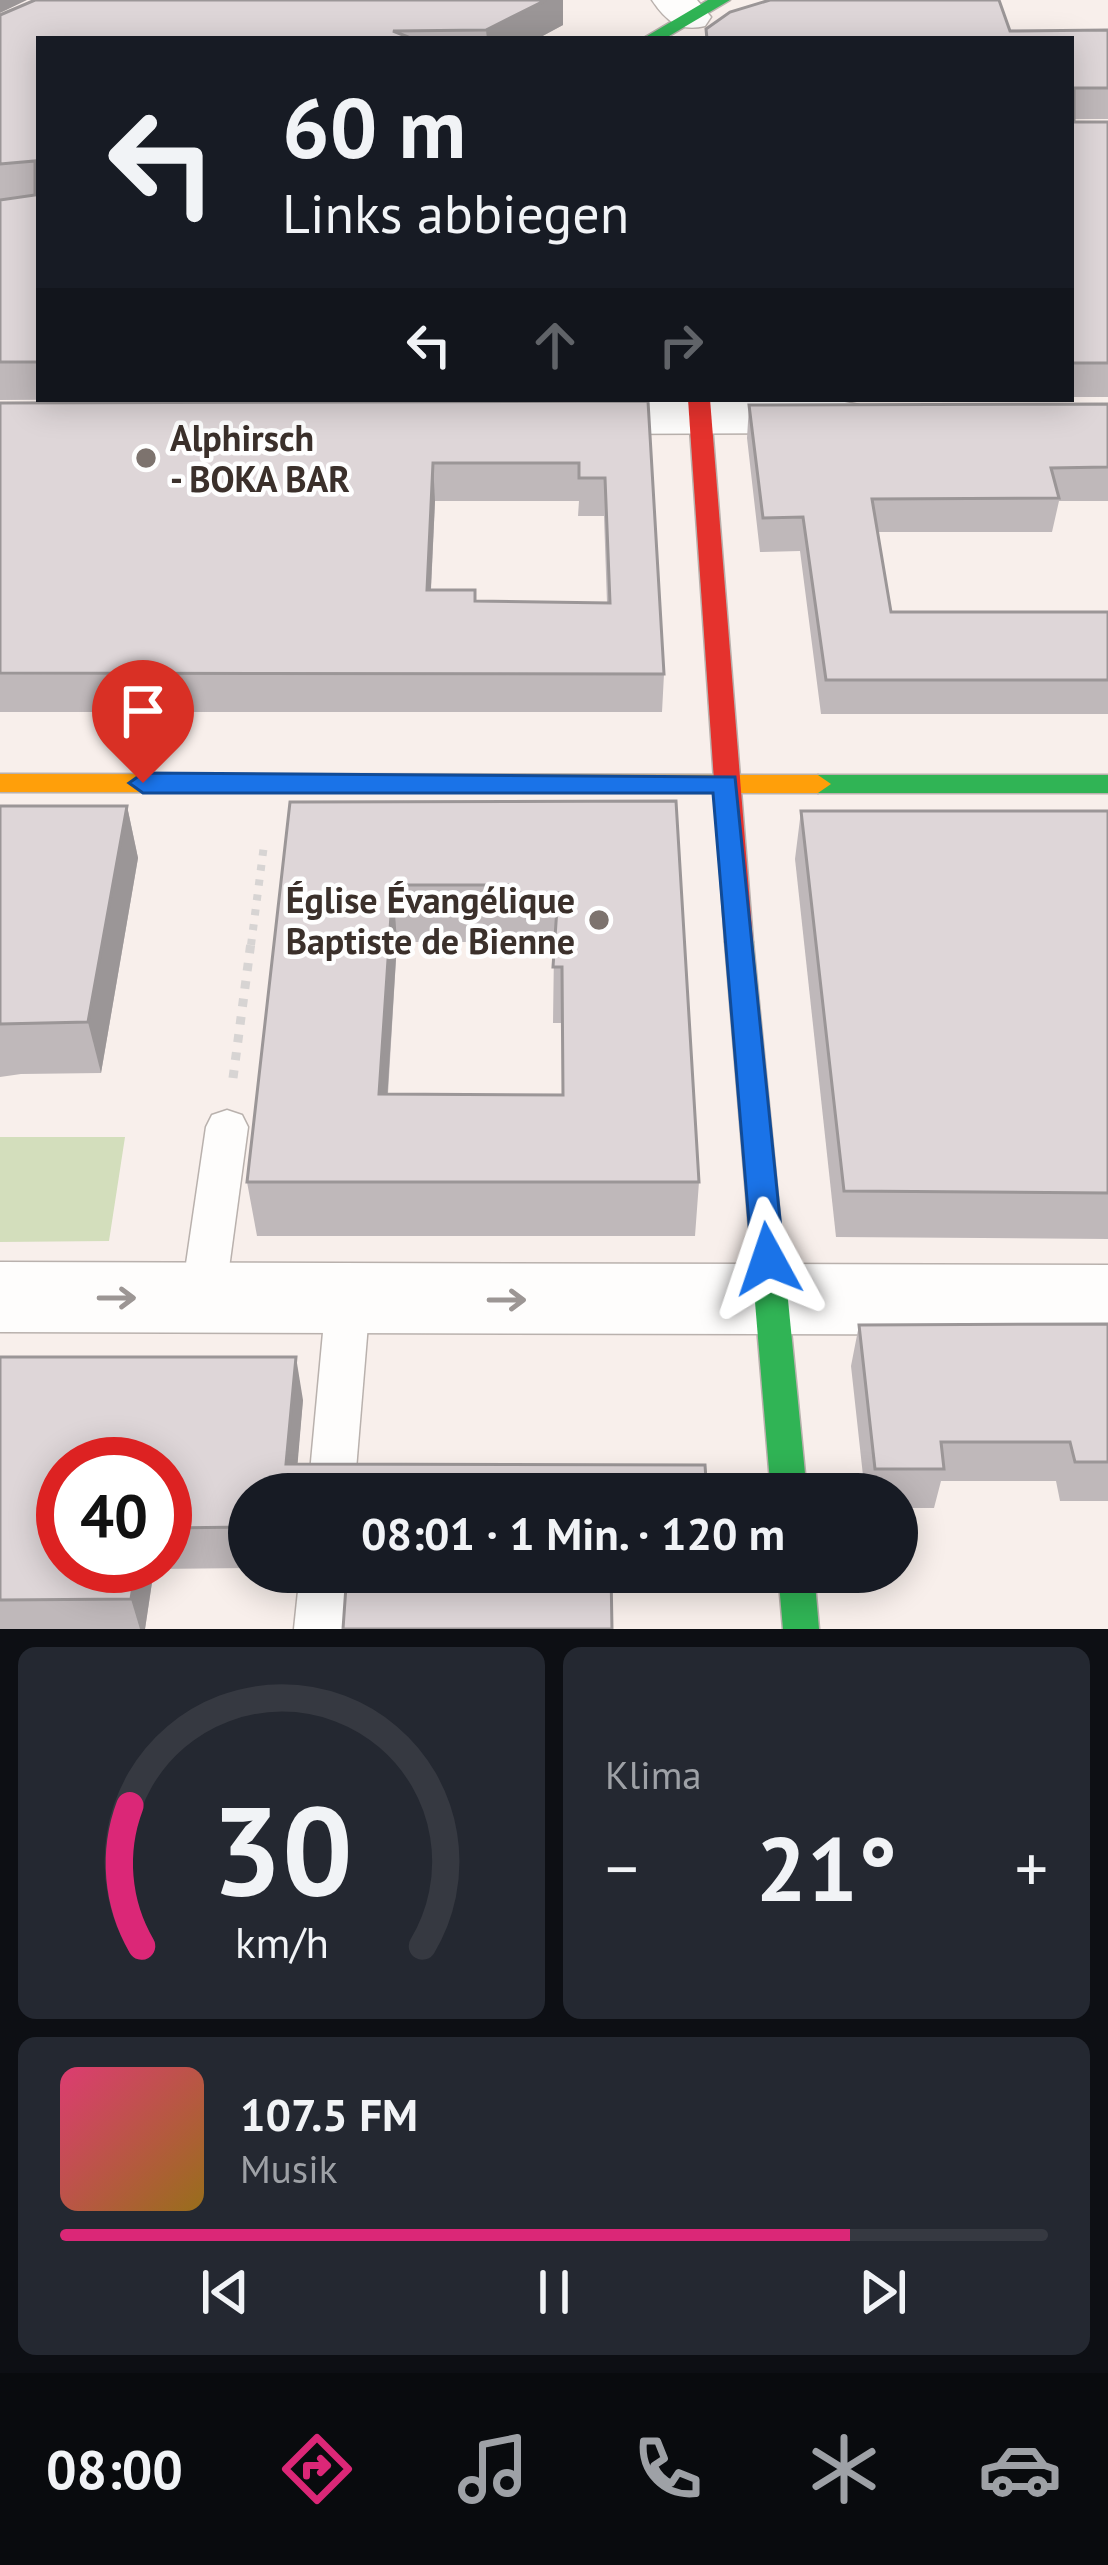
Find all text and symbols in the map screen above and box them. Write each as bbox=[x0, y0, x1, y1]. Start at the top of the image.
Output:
text: 60 m bbox=[282, 72, 466, 181]
icon: left bbox=[84, 84, 240, 240]
text: Links abbiegen bbox=[282, 178, 629, 248]
icon: left bbox=[396, 312, 462, 378]
icon: ahead bbox=[522, 312, 588, 378]
icon: right bbox=[648, 312, 714, 378]
place label: Alphirsch - BOKA BAR bbox=[170, 414, 350, 502]
marker: Alphirsch - BOKA BAR bbox=[133, 445, 159, 471]
pin bbox=[92, 660, 194, 783]
icon: arrive bbox=[110, 678, 176, 744]
place label: Église Évangélique Baptiste de Bienne bbox=[286, 876, 575, 964]
marker: Église Évangélique Baptiste de Bienne bbox=[586, 907, 612, 933]
position arrow bbox=[705, 1196, 831, 1322]
one-way arrow bbox=[97, 1286, 136, 1309]
one-way arrow bbox=[487, 1289, 526, 1311]
speed limit sign: 40 bbox=[36, 1437, 192, 1593]
text: 08:01 · 1 Min. · 120 m bbox=[361, 1504, 785, 1562]
text: Klima bbox=[605, 1749, 702, 1800]
text: 30 bbox=[211, 1768, 352, 1929]
text: 21° bbox=[756, 1809, 897, 1926]
text: − bbox=[605, 1825, 638, 1910]
text: + bbox=[1015, 1825, 1048, 1910]
text: km/h bbox=[234, 1914, 329, 1970]
text: 107.5 FM bbox=[240, 2085, 418, 2143]
text: Musik bbox=[240, 2143, 337, 2194]
icon: previous bbox=[192, 2259, 258, 2325]
icon: pause bbox=[521, 2259, 587, 2325]
icon: next bbox=[850, 2259, 916, 2325]
icon: directions bbox=[275, 2427, 359, 2511]
icon: music bbox=[451, 2427, 535, 2511]
icon: phone bbox=[626, 2427, 710, 2511]
icon: climate bbox=[802, 2427, 886, 2511]
icon: car bbox=[978, 2427, 1062, 2511]
text: 08:00 bbox=[46, 2434, 183, 2504]

